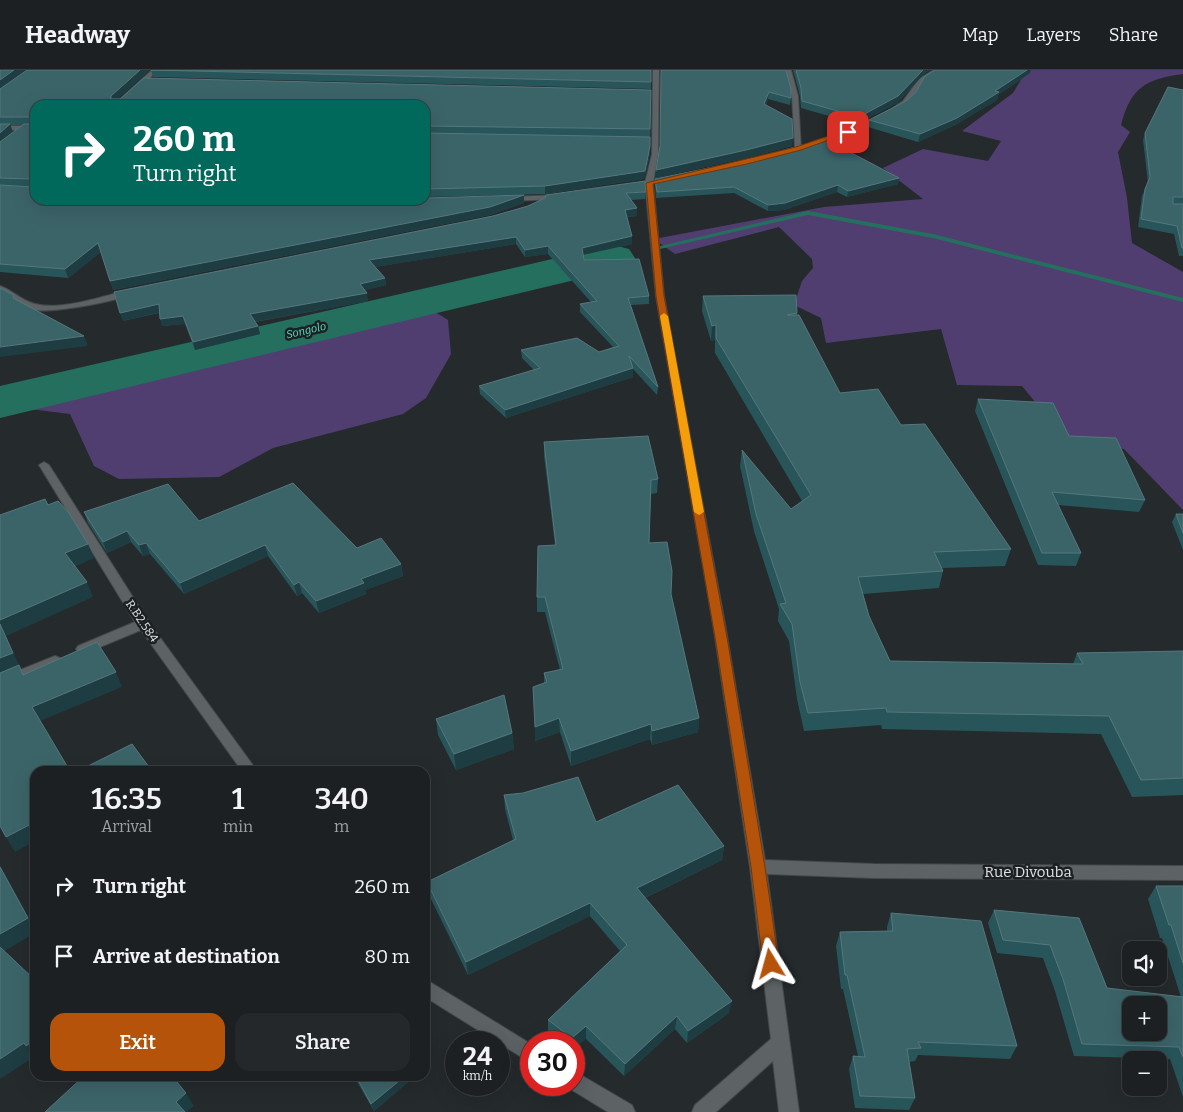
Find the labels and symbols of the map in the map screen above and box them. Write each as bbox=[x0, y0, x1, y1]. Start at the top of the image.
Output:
pin bbox=[827, 111, 869, 153]
water label: Songolo bbox=[285, 320, 327, 341]
street label: R.B2.584 bbox=[123, 597, 161, 645]
street label: Rue Divouba bbox=[984, 863, 1072, 881]
position arrow bbox=[744, 937, 796, 989]
speed limit sign: 30 bbox=[520, 1031, 585, 1096]

